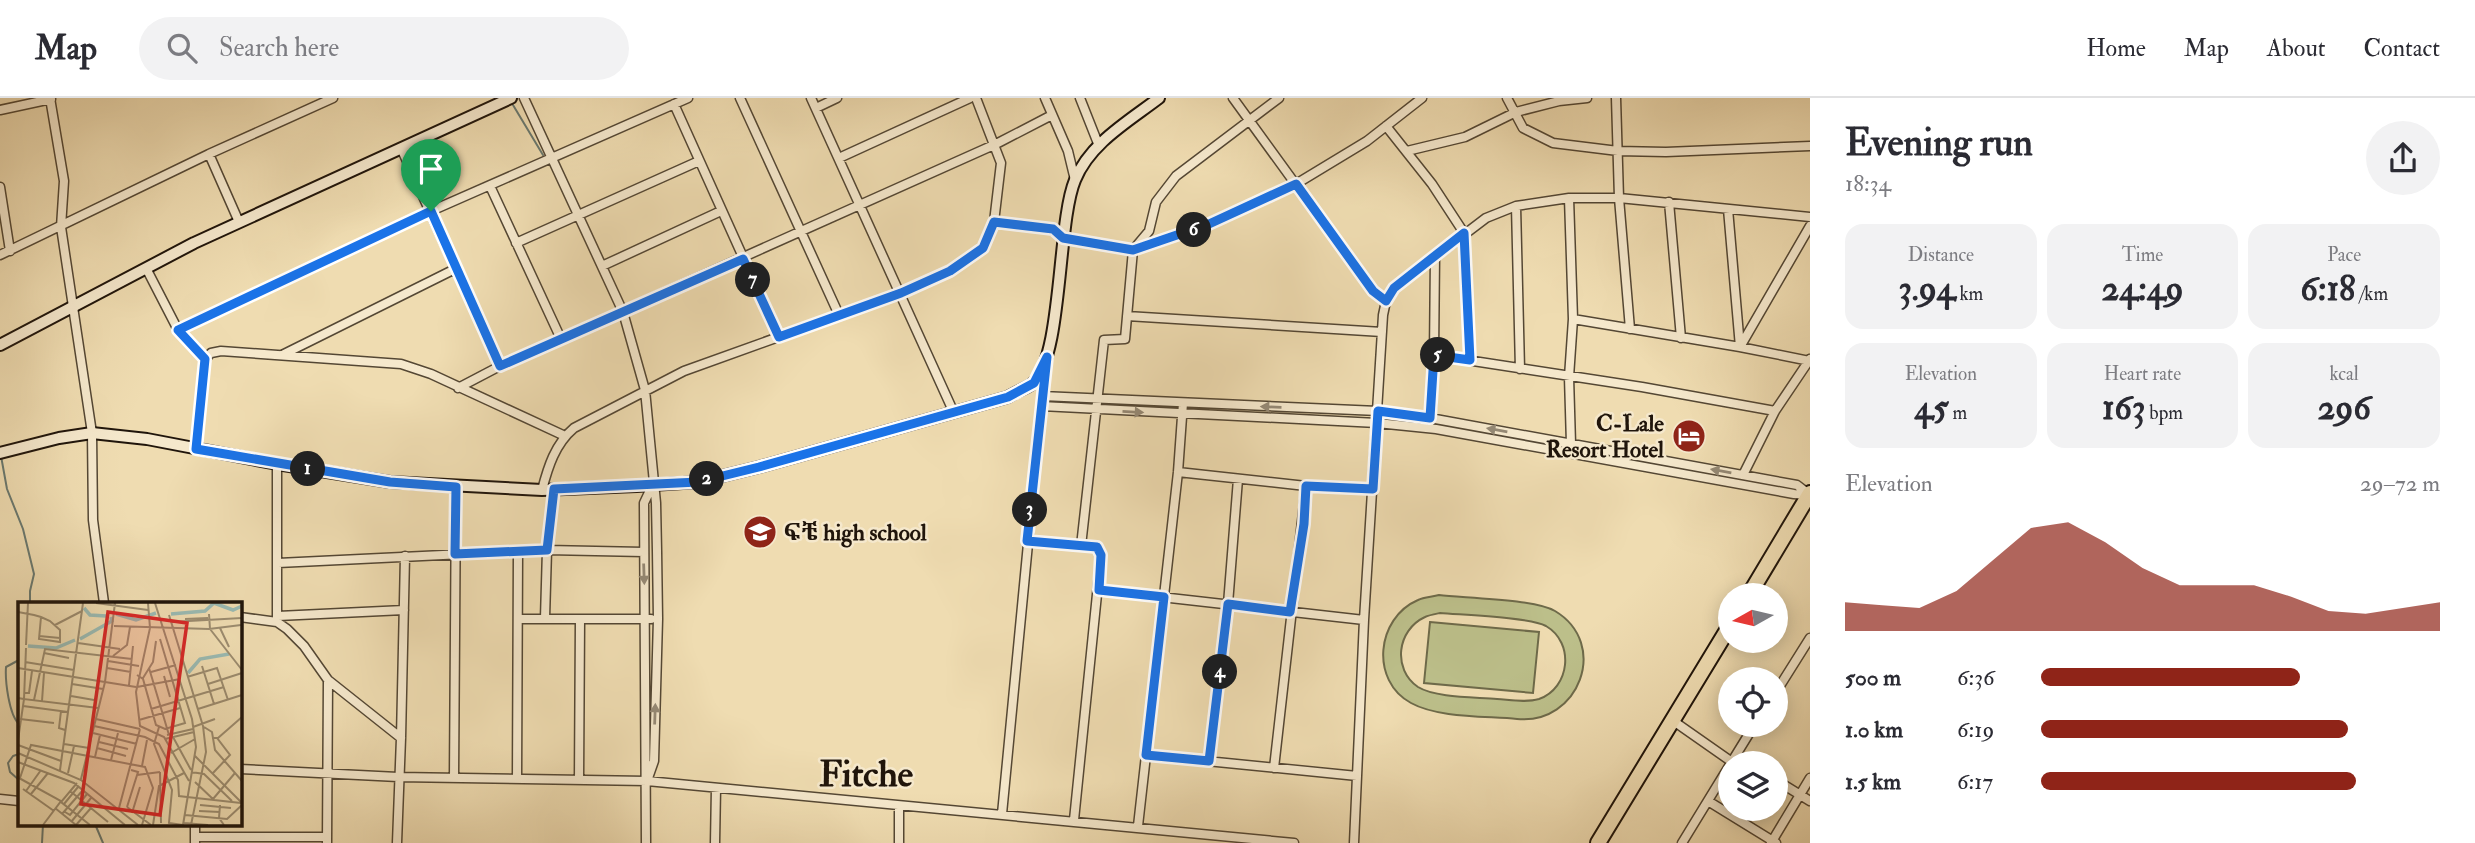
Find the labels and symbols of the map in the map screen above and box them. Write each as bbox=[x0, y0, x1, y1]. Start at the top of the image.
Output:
pin bbox=[401, 139, 461, 211]
pin: 6 bbox=[1176, 212, 1212, 248]
pin: 7 bbox=[736, 262, 770, 298]
pin: 5 bbox=[1420, 338, 1456, 372]
one-way arrow bbox=[1260, 401, 1282, 412]
one-way arrow bbox=[1123, 406, 1145, 417]
place label: C-Lale Resort Hotel bbox=[1546, 409, 1665, 464]
hotel icon: C-Lale Resort Hotel bbox=[1670, 417, 1708, 455]
one-way arrow bbox=[1486, 424, 1508, 435]
pin: 1 bbox=[290, 452, 326, 486]
pin: 2 bbox=[690, 462, 724, 496]
one-way arrow bbox=[1709, 465, 1731, 476]
pin: 3 bbox=[1012, 492, 1048, 528]
school or university icon: ፍቼ high school bbox=[741, 513, 779, 551]
place label: ፍቼ high school bbox=[784, 518, 928, 548]
one-way arrow bbox=[639, 564, 650, 586]
north arrow bbox=[1718, 583, 1788, 653]
inset map bbox=[18, 602, 242, 826]
pin: 4 bbox=[1202, 654, 1238, 690]
one-way arrow bbox=[649, 703, 661, 725]
district label: Fitche bbox=[819, 751, 914, 798]

